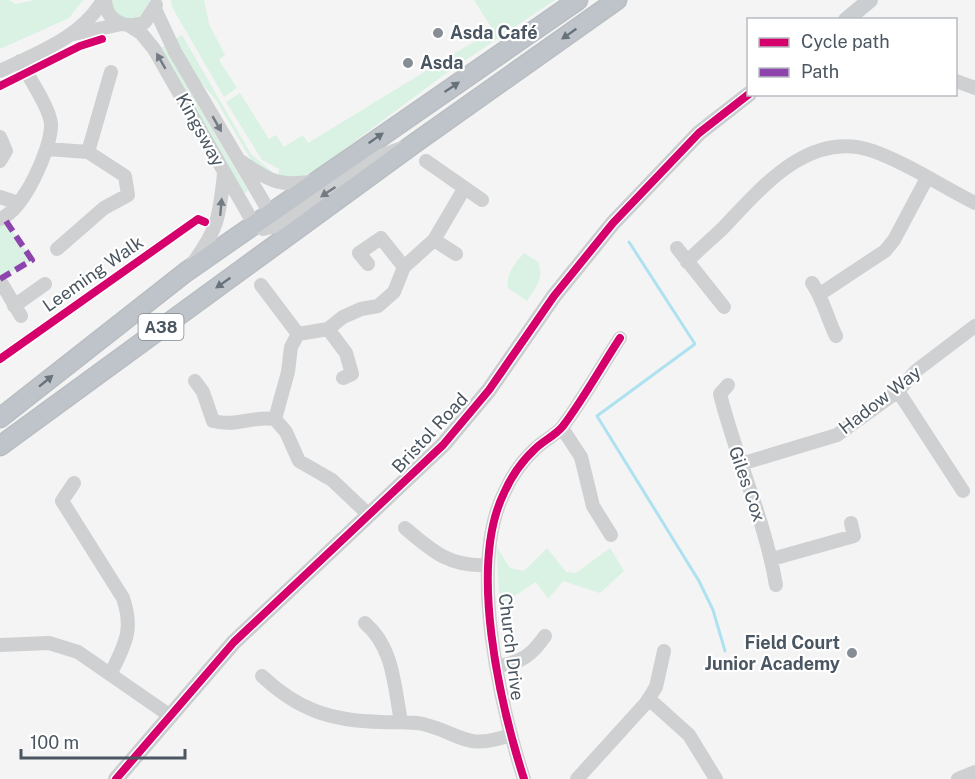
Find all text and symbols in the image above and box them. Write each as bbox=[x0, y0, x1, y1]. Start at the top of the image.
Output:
legend bbox=[747, 18, 957, 96]
place label: Asda Café bbox=[450, 22, 538, 43]
marker: Asda Café bbox=[431, 26, 445, 40]
one-way arrow bbox=[561, 27, 577, 39]
text: Cycle path bbox=[801, 31, 890, 52]
one-way arrow bbox=[156, 52, 166, 69]
place label: Asda bbox=[420, 52, 463, 73]
marker: Asda bbox=[401, 56, 415, 70]
text: Path bbox=[801, 61, 839, 82]
one-way arrow bbox=[444, 82, 460, 93]
street label: Kingsway bbox=[172, 90, 229, 170]
one-way arrow bbox=[212, 116, 222, 133]
one-way arrow bbox=[368, 132, 384, 144]
one-way arrow bbox=[320, 186, 336, 198]
one-way arrow bbox=[216, 197, 226, 216]
street label: Leeming Walk bbox=[38, 231, 147, 316]
one-way arrow bbox=[215, 277, 231, 288]
road number: A38 bbox=[138, 314, 184, 340]
street label: Hadow Way bbox=[835, 361, 925, 438]
one-way arrow bbox=[38, 375, 53, 388]
street label: Bristol Road bbox=[387, 388, 472, 477]
street label: Giles Cox bbox=[725, 443, 770, 524]
street label: Church Drive bbox=[495, 592, 528, 702]
place label: Field Court Junior Academy bbox=[705, 632, 840, 674]
marker: Field Court Junior Academy bbox=[845, 646, 859, 660]
scale bar bbox=[21, 722, 184, 760]
text: 100 m bbox=[30, 732, 79, 753]

